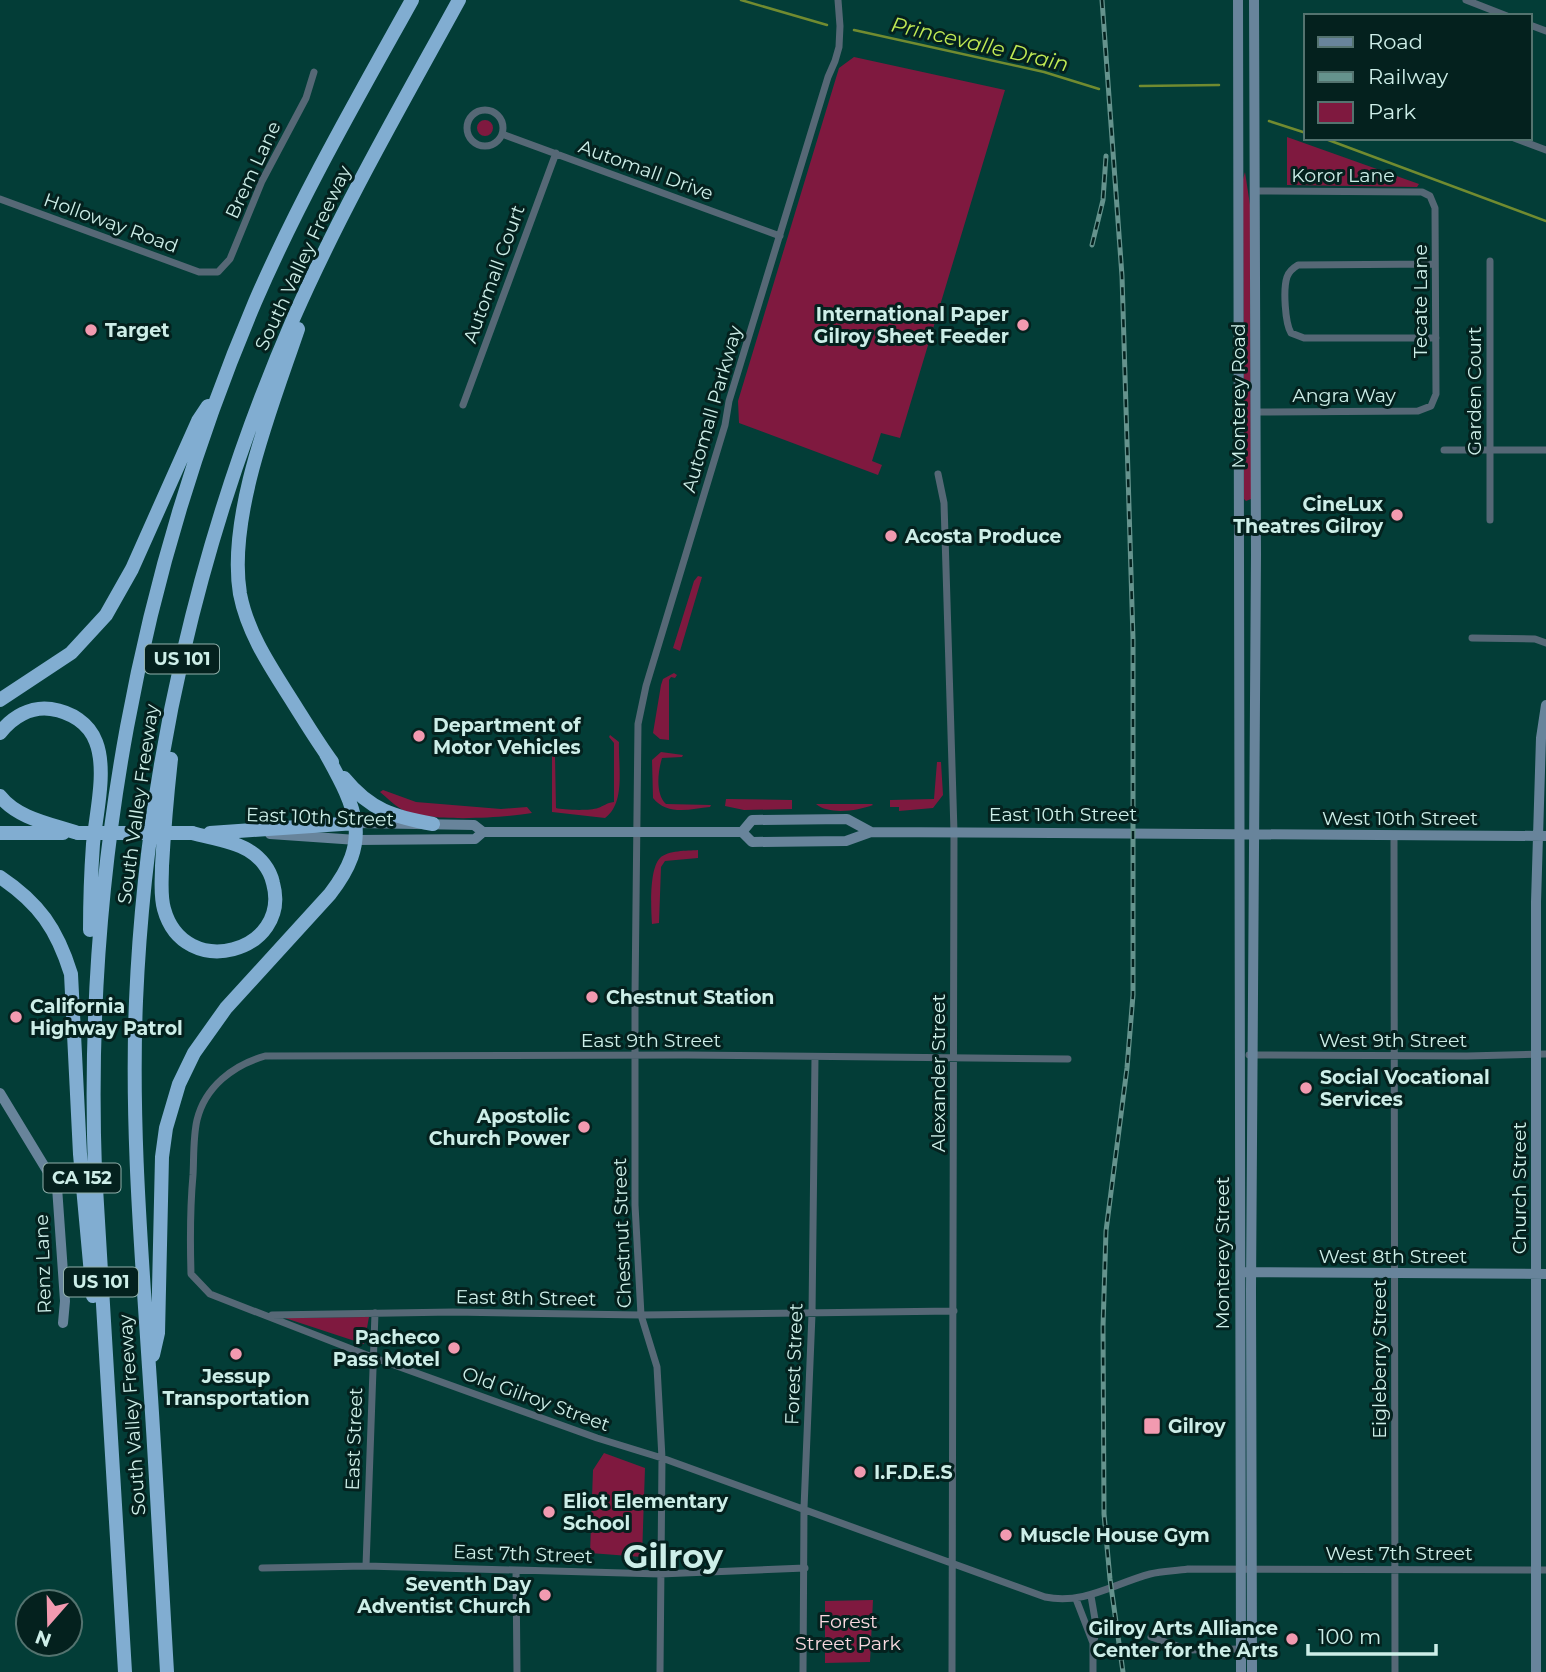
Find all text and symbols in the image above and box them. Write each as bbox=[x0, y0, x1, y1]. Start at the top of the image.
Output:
water label: Princevalle Drain bbox=[889, 11, 1071, 77]
legend bbox=[1304, 14, 1532, 140]
text: Road bbox=[1368, 29, 1423, 54]
text: Railway bbox=[1368, 64, 1449, 89]
text: Park bbox=[1368, 99, 1416, 124]
street label: Brem Lane bbox=[220, 118, 286, 222]
street label: Automall Drive bbox=[575, 135, 717, 205]
street label: South Valley Freeway bbox=[250, 161, 356, 354]
street label: Koror Lane bbox=[1291, 164, 1395, 187]
street label: Holloway Road bbox=[41, 188, 181, 258]
street label: Automall Court bbox=[458, 201, 530, 346]
street label: Tecate Lane bbox=[1409, 244, 1432, 358]
place label: International Paper Gilroy Sheet Feeder bbox=[814, 303, 1009, 348]
marker: International Paper Gilroy Sheet Feeder bbox=[1015, 317, 1031, 333]
place label: Target bbox=[105, 319, 170, 342]
marker: Target bbox=[83, 322, 99, 338]
street label: Automall Parkway bbox=[677, 322, 747, 495]
street label: Monterey Road bbox=[1227, 323, 1250, 469]
street label: Garden Court bbox=[1463, 326, 1486, 455]
street label: Angra Way bbox=[1292, 384, 1397, 407]
place label: CineLux Theatres Gilroy bbox=[1233, 493, 1384, 538]
marker: CineLux Theatres Gilroy bbox=[1389, 507, 1405, 523]
place label: Acosta Produce bbox=[904, 525, 1062, 548]
marker: Acosta Produce bbox=[883, 528, 899, 544]
road number: US 101 bbox=[145, 644, 219, 674]
street label: South Valley Freeway bbox=[113, 702, 164, 905]
place label: Department of Motor Vehicles bbox=[433, 714, 581, 759]
marker: Department of Motor Vehicles bbox=[411, 728, 427, 744]
street label: East 10th Street bbox=[245, 803, 395, 831]
street label: East 10th Street bbox=[989, 803, 1137, 826]
street label: West 10th Street bbox=[1322, 807, 1478, 830]
place label: Chestnut Station bbox=[606, 986, 774, 1009]
marker: Chestnut Station bbox=[584, 989, 600, 1005]
street label: Alexander Street bbox=[927, 994, 950, 1152]
place label: California Highway Patrol bbox=[30, 995, 183, 1040]
marker: California Highway Patrol bbox=[8, 1009, 24, 1025]
street label: East 9th Street bbox=[581, 1029, 722, 1052]
street label: West 9th Street bbox=[1319, 1029, 1467, 1052]
place label: Social Vocational Services bbox=[1320, 1066, 1490, 1111]
marker: Social Vocational Services bbox=[1298, 1080, 1314, 1096]
place label: Apostolic Church Power bbox=[429, 1105, 570, 1150]
marker: Apostolic Church Power bbox=[576, 1119, 592, 1135]
street label: Church Street bbox=[1508, 1122, 1531, 1254]
street label: Chestnut Street bbox=[608, 1157, 636, 1309]
road number: CA 152 bbox=[43, 1163, 120, 1192]
street label: Monterey Street bbox=[1211, 1176, 1234, 1330]
street label: Renz Lane bbox=[30, 1214, 56, 1314]
street label: West 8th Street bbox=[1319, 1245, 1468, 1268]
road number: US 101 bbox=[64, 1268, 138, 1296]
street label: Eigleberry Street bbox=[1368, 1279, 1391, 1439]
street label: East 8th Street bbox=[455, 1285, 597, 1311]
street label: Forest Street bbox=[780, 1302, 808, 1425]
street label: South Valley Freeway bbox=[113, 1313, 151, 1516]
place label: Pacheco Pass Motel bbox=[333, 1326, 440, 1371]
marker: Pacheco Pass Motel bbox=[446, 1340, 462, 1356]
marker: Jessup Transportation bbox=[228, 1346, 244, 1362]
street label: Old Gilroy Street bbox=[459, 1362, 613, 1437]
place label: Jessup Transportation bbox=[162, 1365, 310, 1410]
street label: East Street bbox=[341, 1387, 367, 1491]
place label: Gilroy bbox=[1168, 1415, 1226, 1438]
marker: Gilroy bbox=[1142, 1416, 1162, 1436]
place label: I.F.D.E.S bbox=[874, 1461, 953, 1484]
marker: I.F.D.E.S bbox=[852, 1464, 868, 1480]
place label: Eliot Elementary School bbox=[563, 1490, 729, 1535]
marker: Eliot Elementary School bbox=[541, 1504, 557, 1520]
place label: Muscle House Gym bbox=[1020, 1524, 1210, 1547]
marker: Muscle House Gym bbox=[998, 1527, 1014, 1543]
district label: Gilroy bbox=[623, 1536, 723, 1576]
street label: East 7th Street bbox=[453, 1540, 593, 1568]
street label: West 7th Street bbox=[1325, 1542, 1473, 1565]
place label: Seventh Day Adventist Church bbox=[356, 1573, 532, 1618]
marker: Seventh Day Adventist Church bbox=[537, 1587, 553, 1603]
north arrow bbox=[14, 1588, 84, 1658]
park label: Forest Street Park bbox=[795, 1610, 902, 1655]
scale bar bbox=[1308, 1612, 1436, 1656]
place label: Gilroy Arts Alliance Center for the Arts bbox=[1089, 1617, 1278, 1662]
text: 100 m bbox=[1318, 1624, 1381, 1649]
text: N bbox=[32, 1625, 55, 1652]
marker: Gilroy Arts Alliance Center for the Arts bbox=[1284, 1631, 1300, 1647]

